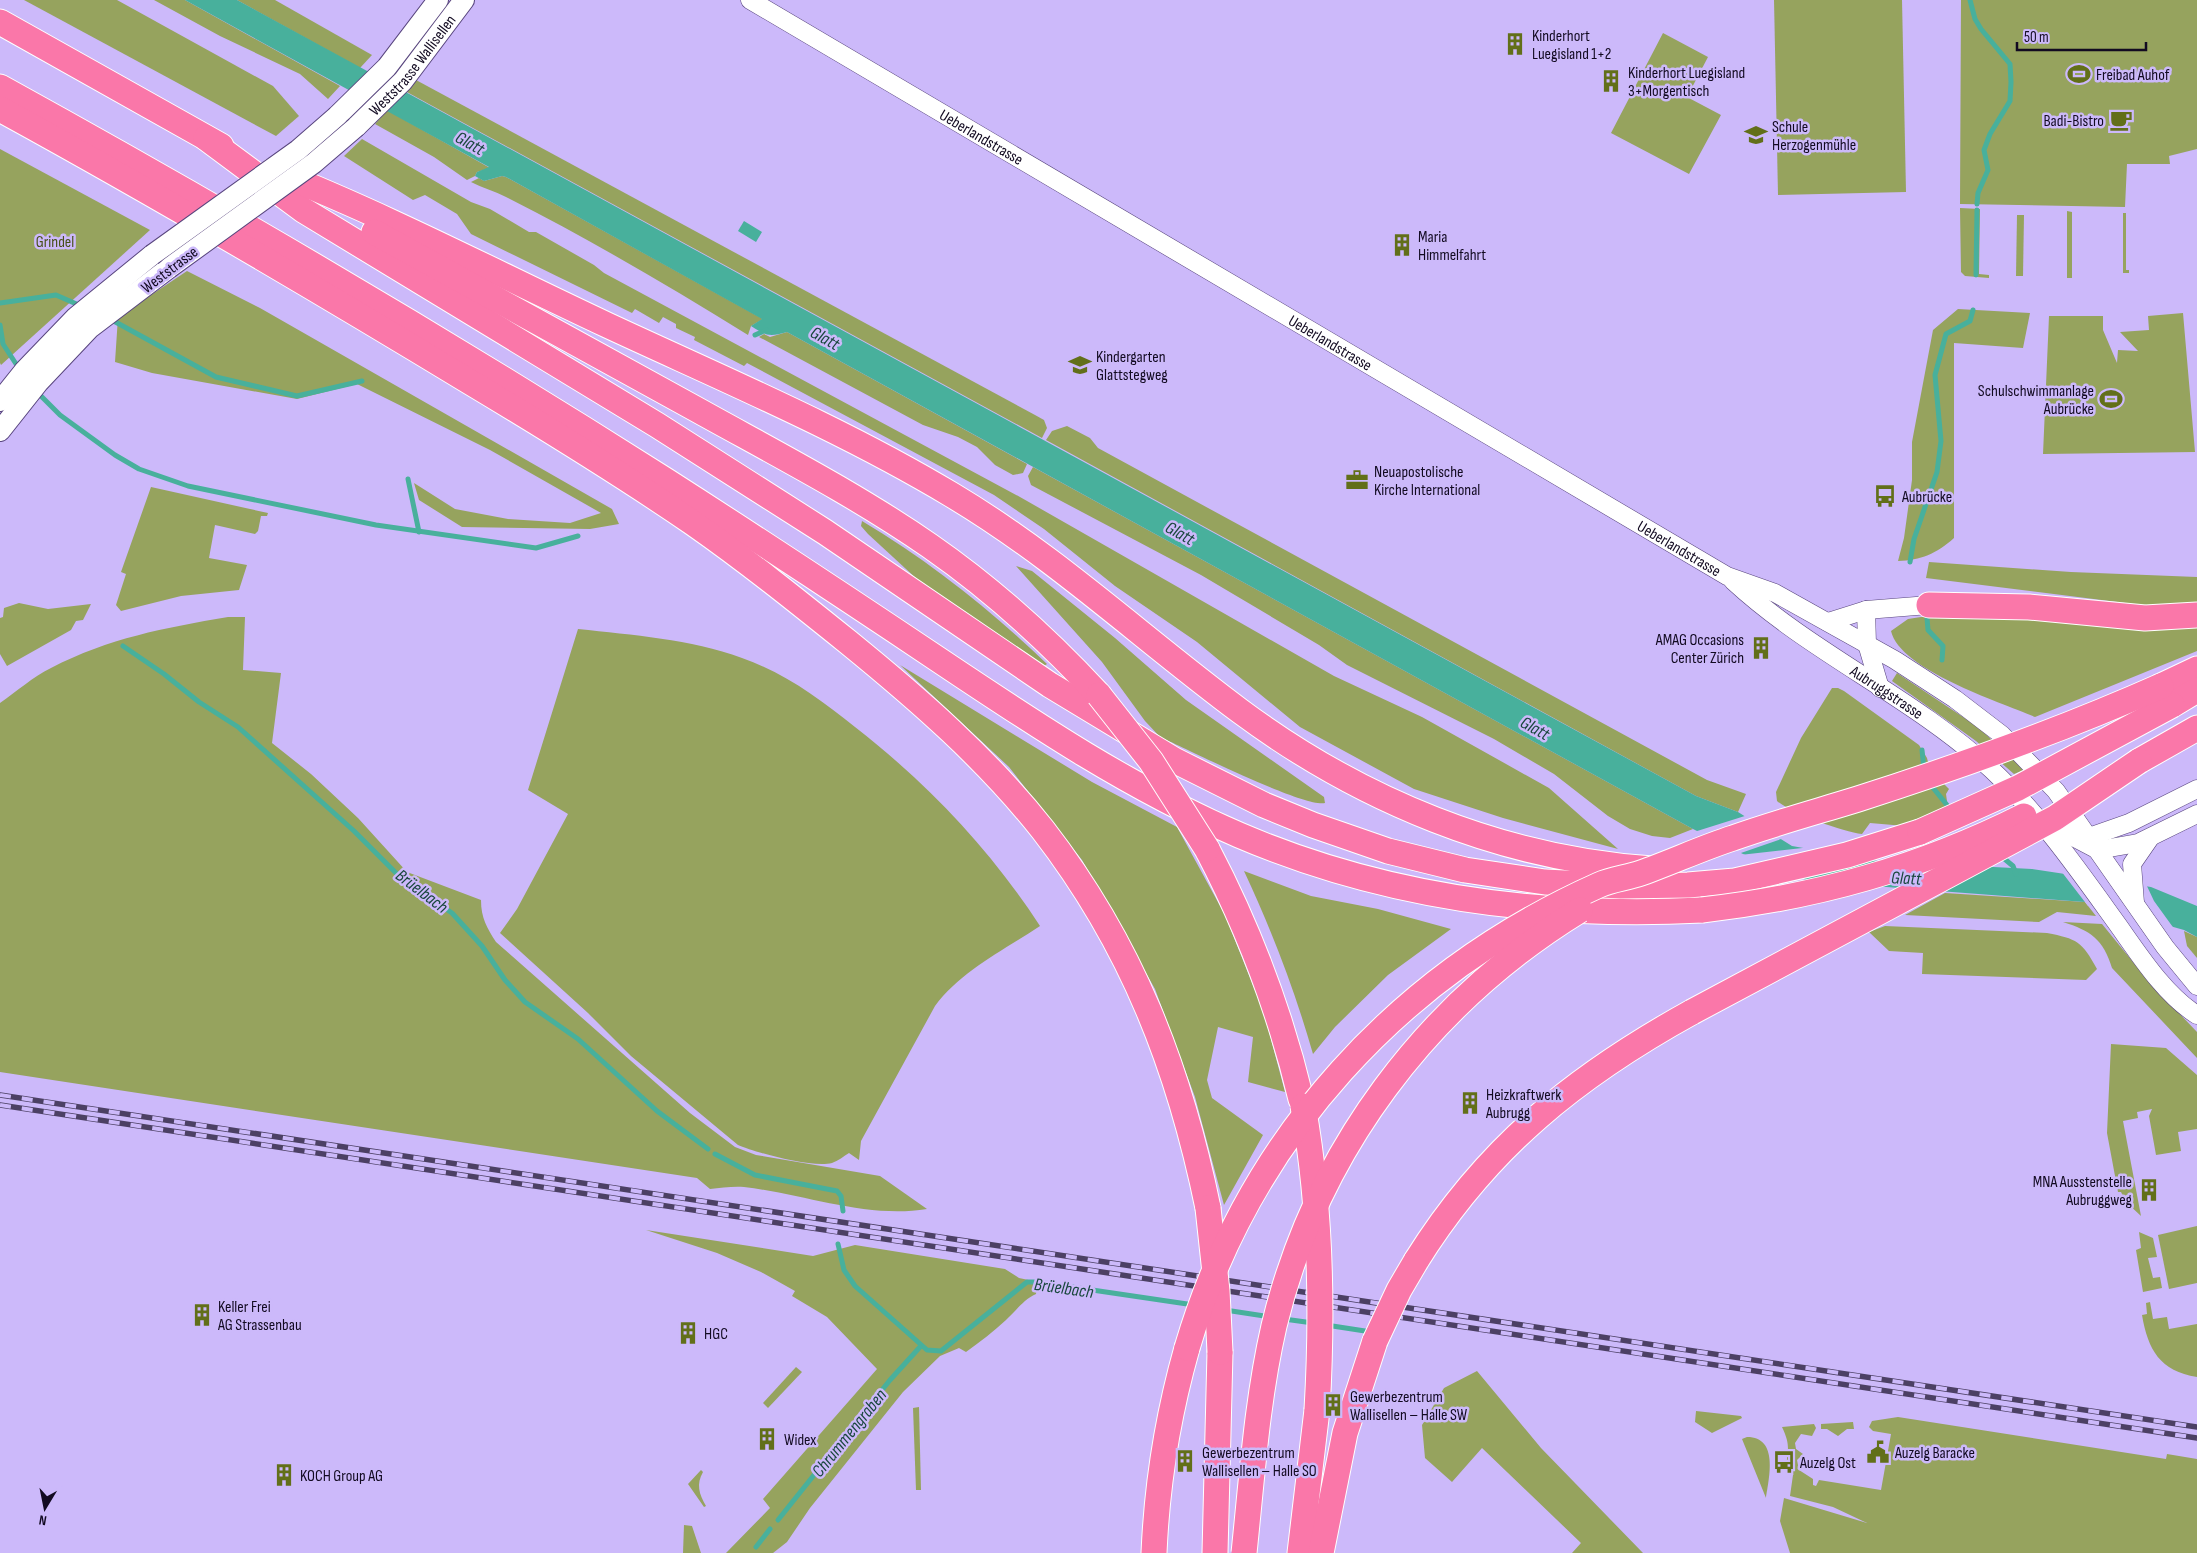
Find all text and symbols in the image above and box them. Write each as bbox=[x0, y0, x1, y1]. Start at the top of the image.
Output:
street label: Weststrasse Wallisellen bbox=[366, 12, 461, 120]
scale bar bbox=[2017, 20, 2146, 52]
place label: Kinderhort Luegisland 1+2 bbox=[1532, 27, 1611, 64]
text: 50 m bbox=[2024, 28, 2049, 47]
building icon: Kinderhort Luegisland 1+2 bbox=[1502, 31, 1528, 57]
sports icon: Freibad Auhof bbox=[2066, 61, 2092, 87]
place label: Kinderhort Luegisland 3+Morgentisch bbox=[1628, 64, 1745, 101]
place label: Freibad Auhof bbox=[2096, 66, 2170, 85]
building icon: Kinderhort Luegisland 3+Morgentisch bbox=[1598, 68, 1624, 94]
street label: Ueberlandstrasse bbox=[936, 106, 1026, 170]
cafe icon: Badi-Bistro bbox=[2108, 107, 2134, 133]
place label: Badi-Bistro bbox=[2043, 112, 2104, 131]
place label: Schule Herzogenmühle bbox=[1772, 118, 1856, 155]
school or university icon: Schule Herzogenmühle bbox=[1743, 122, 1769, 148]
water label: Glatt bbox=[451, 127, 489, 160]
place label: Maria Himmelfahrt bbox=[1418, 228, 1486, 265]
building icon: Maria Himmelfahrt bbox=[1389, 232, 1415, 258]
park label: Grindel bbox=[36, 233, 74, 252]
street label: Weststrasse bbox=[138, 243, 202, 298]
street label: Ueberlandstrasse bbox=[1285, 312, 1375, 376]
water label: Glatt bbox=[806, 322, 844, 355]
place label: Kindergarten Glattstegweg bbox=[1096, 348, 1168, 385]
school or university icon: Kindergarten Glattstegweg bbox=[1067, 352, 1093, 378]
place label: Schulschwimmanlage Aubrücke bbox=[1978, 382, 2094, 419]
sports icon: Schulschwimmanlage Aubrücke bbox=[2098, 386, 2124, 412]
place label: Neuapostolische Kirche International bbox=[1374, 463, 1480, 500]
office icon: Neuapostolische Kirche International bbox=[1344, 467, 1370, 493]
bus stop icon: Aubrücke bbox=[1872, 483, 1898, 509]
place label: Aubrücke bbox=[1901, 488, 1952, 507]
water label: Glatt bbox=[1161, 517, 1199, 550]
street label: Ueberlandstrasse bbox=[1634, 517, 1724, 581]
place label: AMAG Occasions Center Zürich bbox=[1655, 631, 1744, 668]
building icon: AMAG Occasions Center Zürich bbox=[1748, 635, 1774, 661]
street label: Aubruggstrasse bbox=[1846, 662, 1926, 724]
water label: Glatt bbox=[1516, 712, 1554, 745]
water label: Brüelbach bbox=[392, 865, 452, 918]
water label: Glatt bbox=[1890, 867, 1922, 890]
place label: Heizkraftwerk Aubrugg bbox=[1485, 1086, 1561, 1123]
building icon: Heizkraftwerk Aubrugg bbox=[1457, 1090, 1483, 1116]
place label: MNA Ausstenstelle Aubruggweg bbox=[2033, 1173, 2132, 1210]
building icon: MNA Ausstenstelle Aubruggweg bbox=[2136, 1177, 2162, 1203]
water label: Brüelbach bbox=[1033, 1274, 1095, 1303]
place label: Keller Frei AG Strassenbau bbox=[217, 1298, 302, 1335]
building icon: Keller Frei AG Strassenbau bbox=[189, 1302, 215, 1328]
building icon: HGC bbox=[675, 1320, 701, 1346]
place label: HGC bbox=[704, 1325, 728, 1344]
water label: Chrummengraben bbox=[808, 1385, 891, 1481]
place label: Gewerbezentrum Wallisellen – Halle SW bbox=[1350, 1388, 1468, 1425]
building icon: Gewerbezentrum Wallisellen – Halle SW bbox=[1320, 1392, 1346, 1418]
building icon: Widex bbox=[754, 1426, 780, 1452]
place label: Widex bbox=[784, 1431, 816, 1450]
public building icon: Auzelg Baracke bbox=[1865, 1439, 1891, 1465]
place label: Gewerbezentrum Wallisellen – Halle SO bbox=[1202, 1444, 1317, 1481]
place label: Auzelg Baracke bbox=[1894, 1444, 1975, 1463]
building icon: Gewerbezentrum Wallisellen – Halle SO bbox=[1172, 1448, 1198, 1474]
bus stop icon: Auzelg Ost bbox=[1771, 1449, 1797, 1475]
place label: Auzelg Ost bbox=[1799, 1454, 1856, 1473]
building icon: KOCH Group AG bbox=[271, 1462, 297, 1488]
place label: KOCH Group AG bbox=[300, 1467, 383, 1486]
north arrow bbox=[20, 1483, 70, 1533]
text: N bbox=[38, 1511, 48, 1529]

